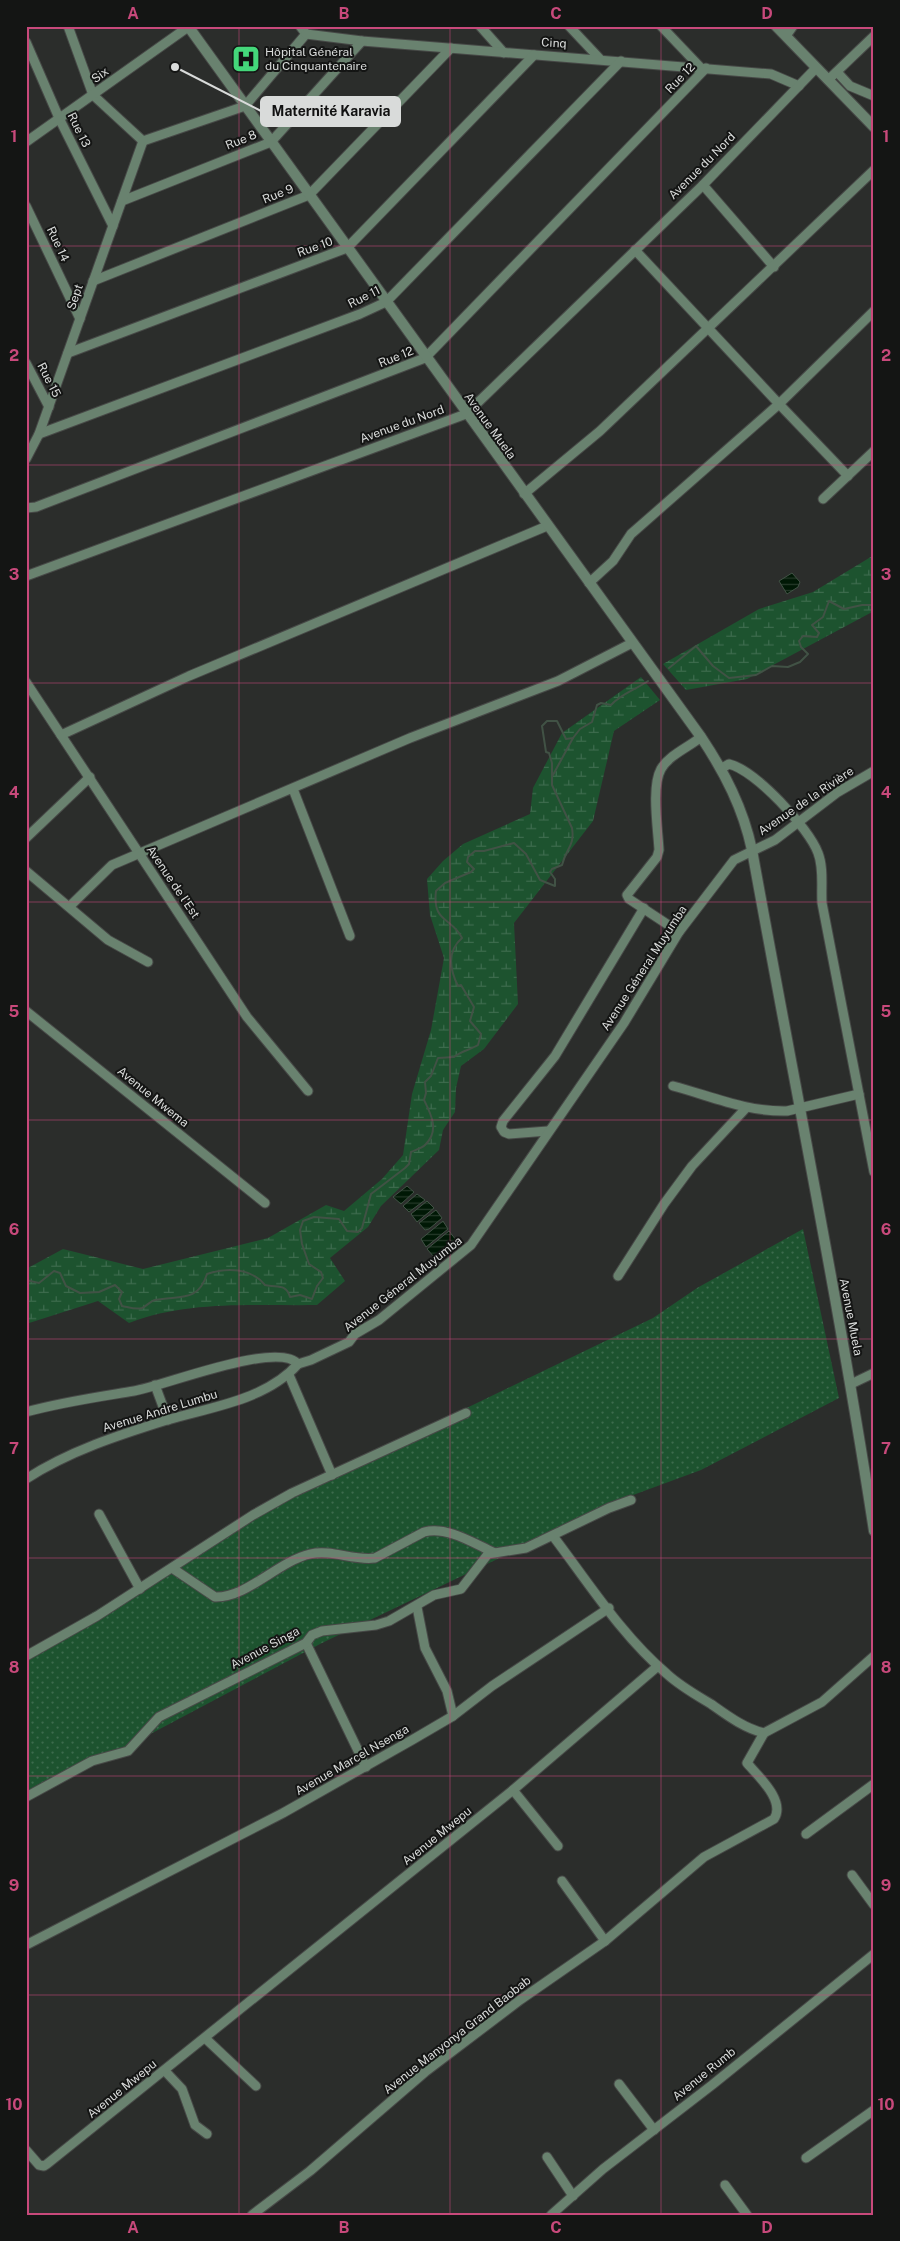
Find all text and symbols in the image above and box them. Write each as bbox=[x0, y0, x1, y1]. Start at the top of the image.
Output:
text: A bbox=[127, 4, 139, 23]
text: B bbox=[339, 4, 350, 23]
text: C bbox=[550, 4, 562, 23]
text: D bbox=[761, 4, 773, 23]
street label: Cinq bbox=[541, 35, 567, 51]
hospital icon: Hôpital Général du Cinquantenaire bbox=[231, 44, 261, 74]
place label: Hôpital Général du Cinquantenaire bbox=[265, 45, 367, 73]
street label: Rue 12 bbox=[662, 60, 698, 96]
street label: Six bbox=[89, 64, 111, 86]
callout: Maternité Karavia bbox=[261, 97, 400, 126]
text: Maternité Karavia bbox=[272, 103, 390, 119]
street label: Rue 13 bbox=[65, 110, 93, 150]
text: 1 bbox=[11, 127, 17, 146]
street label: Rue 8 bbox=[223, 127, 259, 153]
text: 1 bbox=[883, 127, 889, 146]
street label: Avenue du Nord bbox=[666, 130, 738, 202]
street label: Rue 9 bbox=[260, 181, 296, 207]
street label: Rue 14 bbox=[44, 224, 72, 264]
street label: Rue 10 bbox=[295, 234, 335, 260]
street label: Sept bbox=[64, 282, 86, 312]
street label: Rue 11 bbox=[346, 283, 382, 311]
street label: Rue 12 bbox=[376, 344, 416, 370]
text: 2 bbox=[9, 346, 19, 365]
text: 2 bbox=[881, 346, 891, 365]
street label: Rue 15 bbox=[34, 360, 64, 400]
street label: Avenue Muela bbox=[461, 390, 519, 462]
street label: Avenue du Nord bbox=[358, 402, 446, 446]
text: 3 bbox=[9, 565, 19, 584]
text: 3 bbox=[881, 565, 891, 584]
street label: Avenue de la Rivière bbox=[756, 764, 857, 838]
text: 4 bbox=[9, 783, 20, 802]
text: 4 bbox=[881, 783, 892, 802]
street label: Avenue de l'Est bbox=[144, 843, 203, 921]
street label: Avenue Géneral Muyumba bbox=[598, 903, 690, 1033]
text: 5 bbox=[9, 1002, 20, 1021]
text: 5 bbox=[881, 1002, 892, 1021]
street label: Avenue Mwema bbox=[115, 1064, 191, 1130]
text: 6 bbox=[9, 1220, 19, 1239]
text: 6 bbox=[881, 1220, 891, 1239]
street label: Avenue Géneral Muyumba bbox=[341, 1233, 465, 1335]
street label: Avenue Muela bbox=[837, 1277, 865, 1357]
street label: Avenue Andre Lumbu bbox=[101, 1387, 219, 1435]
text: 7 bbox=[9, 1439, 19, 1458]
text: 7 bbox=[881, 1439, 891, 1458]
street label: Avenue Singa bbox=[228, 1624, 302, 1672]
text: 8 bbox=[9, 1658, 20, 1677]
text: 8 bbox=[881, 1658, 892, 1677]
street label: Avenue Marcel Nsenga bbox=[293, 1722, 411, 1798]
street label: Avenue Mwepu bbox=[400, 1804, 474, 1868]
text: 9 bbox=[9, 1876, 19, 1895]
text: 9 bbox=[881, 1876, 891, 1895]
street label: Avenue Manyonya Grand Baobab bbox=[381, 1973, 533, 2097]
street label: Avenue Rumb bbox=[670, 2044, 738, 2104]
street label: Avenue Mwepu bbox=[85, 2057, 159, 2121]
text: 10 bbox=[5, 2095, 23, 2114]
text: 10 bbox=[877, 2095, 895, 2114]
text: A bbox=[127, 2218, 139, 2237]
text: B bbox=[339, 2218, 350, 2237]
text: C bbox=[550, 2218, 562, 2237]
text: D bbox=[761, 2218, 773, 2237]

